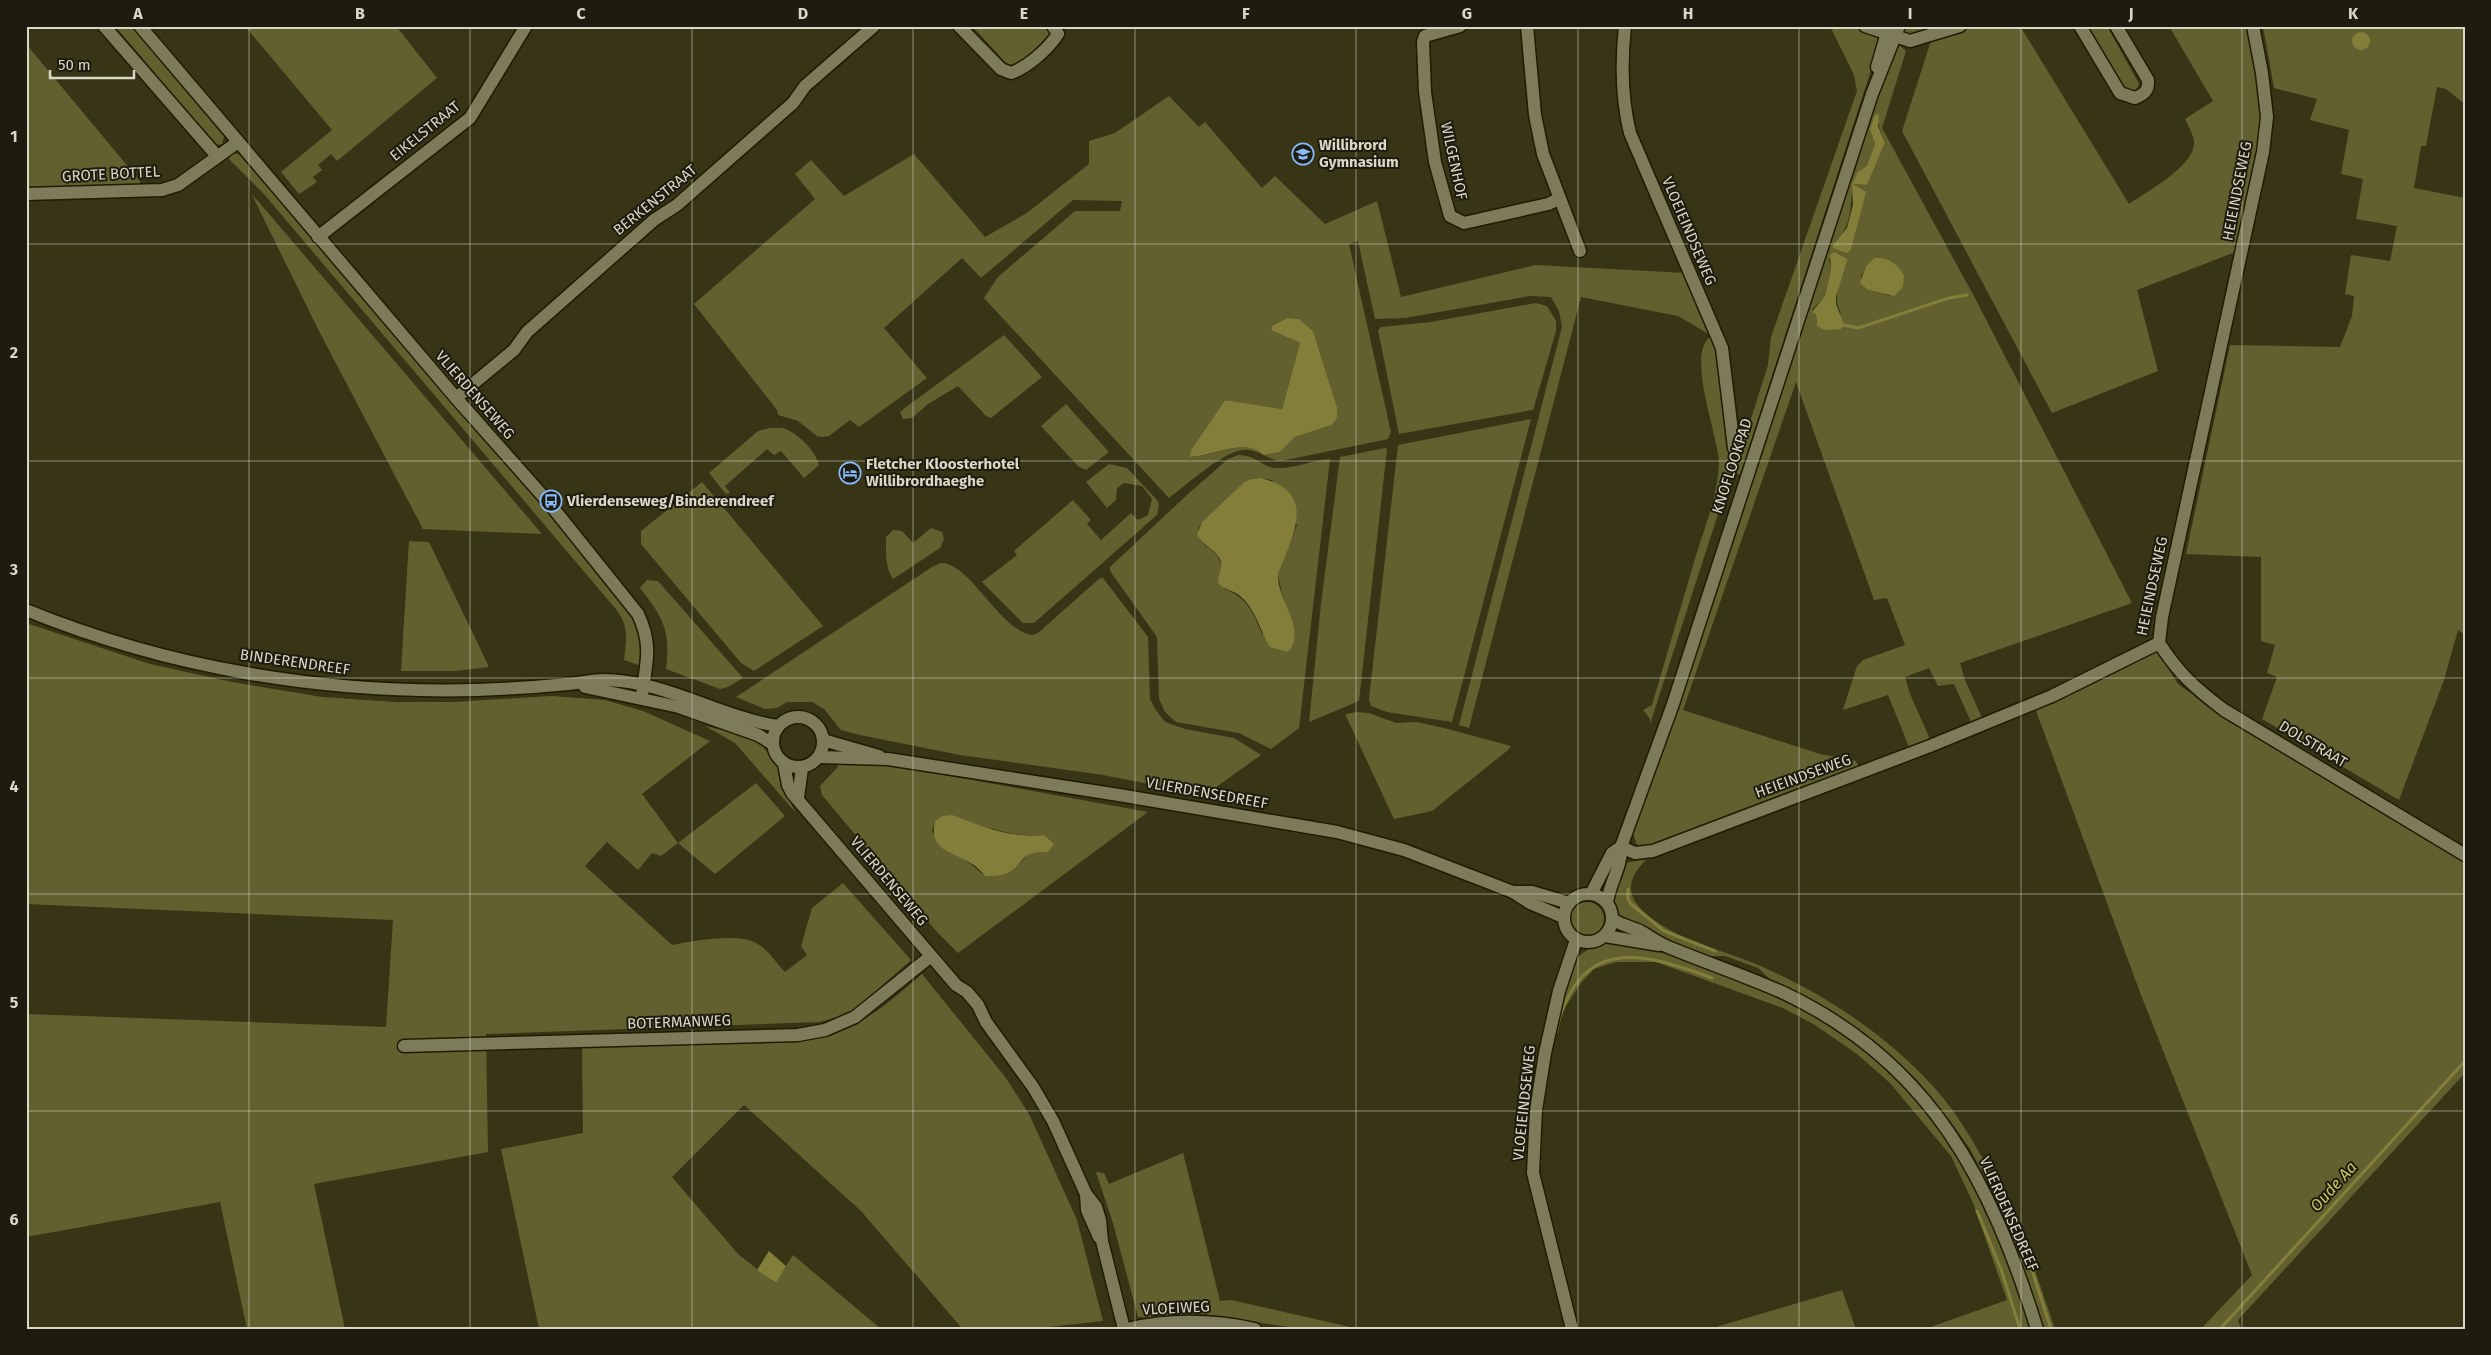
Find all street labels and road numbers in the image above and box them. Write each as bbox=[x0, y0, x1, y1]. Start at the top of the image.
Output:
street label: EIKELSTRAAT bbox=[386, 97, 464, 165]
street label: WILGENHOF bbox=[1437, 120, 1471, 202]
street label: HEIEINDSEWEG bbox=[2219, 140, 2255, 242]
street label: BERKENSTRAAT bbox=[610, 161, 701, 239]
street label: GROTE BOTTEL bbox=[62, 162, 161, 186]
street label: VLOEIEINDSEWEG bbox=[1658, 174, 1720, 288]
street label: VLIERDENSEWEG bbox=[432, 347, 518, 443]
street label: KNOFLOOKPAD bbox=[1708, 416, 1756, 516]
street label: HEIEINDSEWEG bbox=[2133, 535, 2171, 637]
street label: BINDERENDREEF bbox=[239, 645, 351, 679]
street label: DOLSTRAAT bbox=[2276, 717, 2350, 771]
street label: HEIEINDSEWEG bbox=[1753, 750, 1853, 802]
street label: VLIERDENSEDREEF bbox=[1145, 773, 1269, 813]
street label: VLIERDENSEWEG bbox=[846, 833, 932, 929]
street label: BOTERMANWEG bbox=[627, 1011, 731, 1033]
street label: VLOEIEINDSEWEG bbox=[1509, 1044, 1539, 1162]
street label: VLIERDENSEDREEF bbox=[1976, 1154, 2042, 1274]
street label: VLOEIWEG bbox=[1142, 1297, 1210, 1319]

